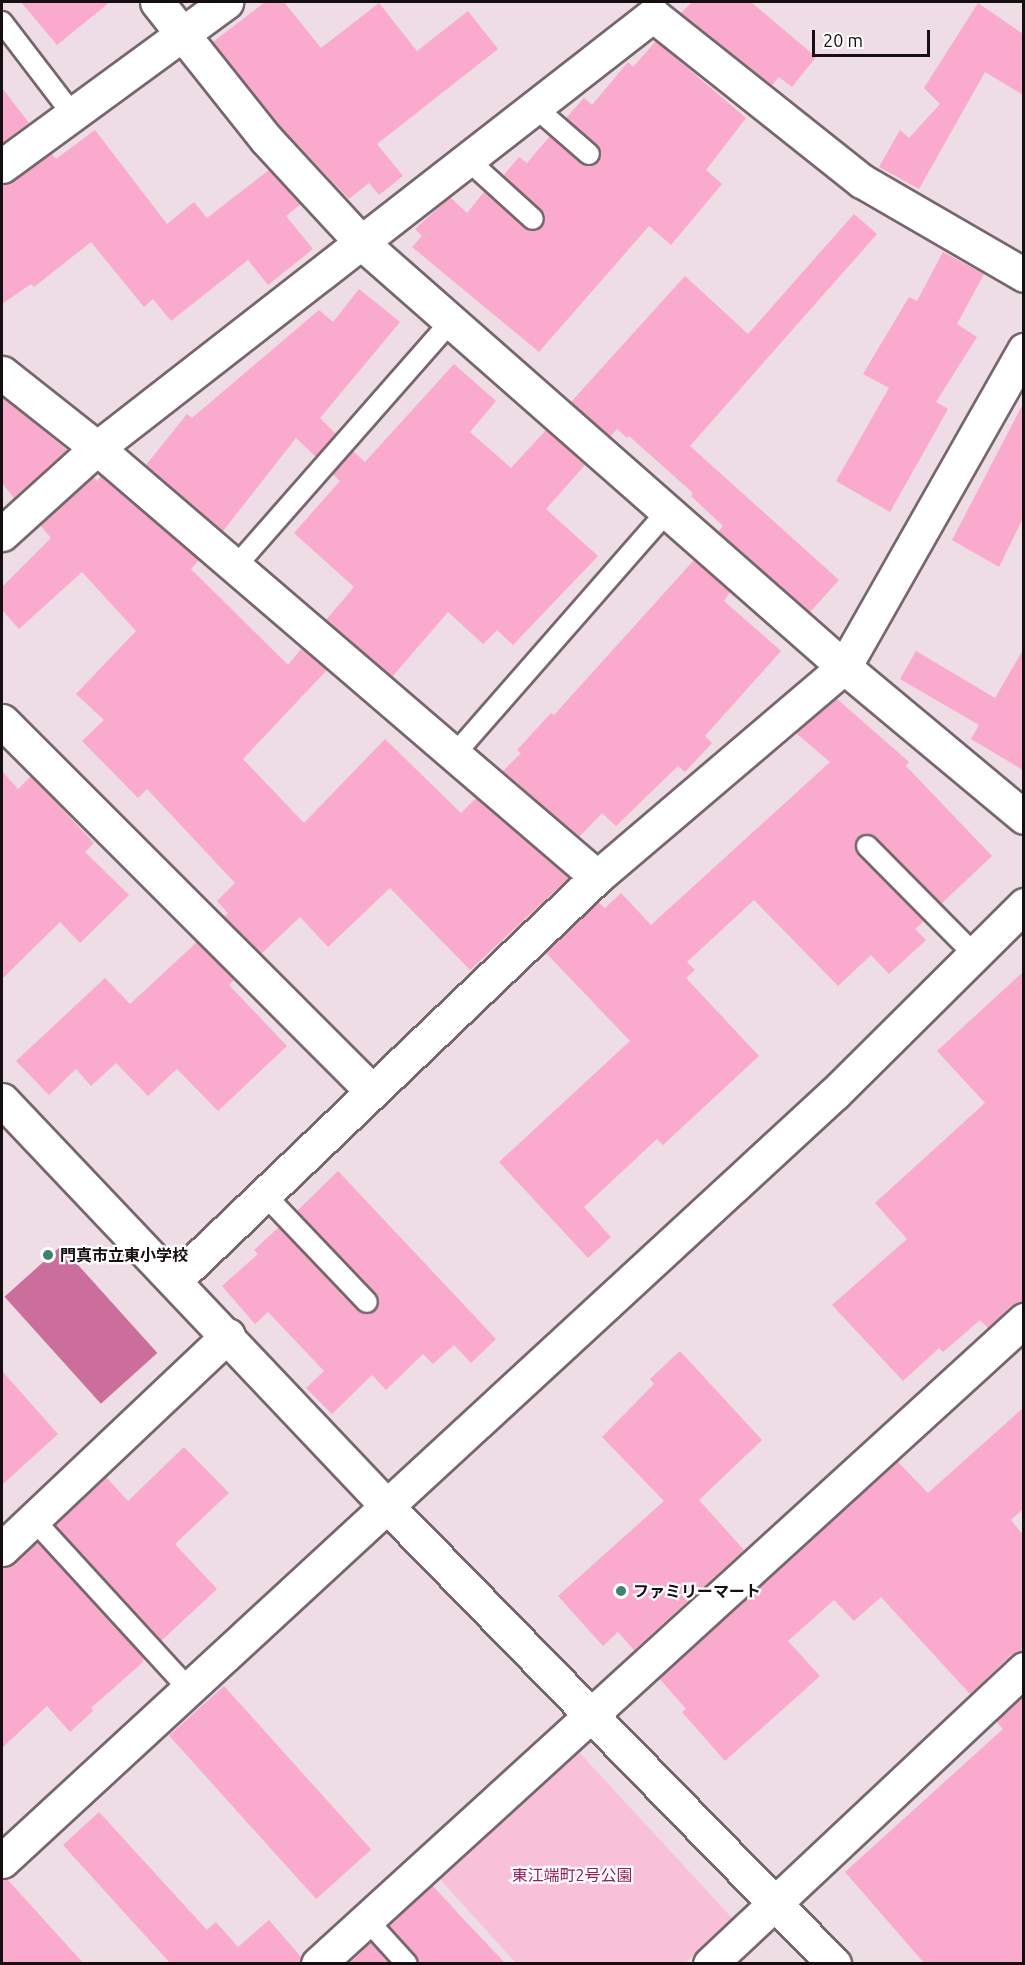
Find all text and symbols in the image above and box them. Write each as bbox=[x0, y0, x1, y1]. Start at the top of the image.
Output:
scale bar bbox=[815, 18, 934, 56]
text: 20 m bbox=[823, 30, 863, 50]
place label: 門真市立東小学校 bbox=[60, 1245, 188, 1265]
marker: 門真市立東小学校 bbox=[41, 1248, 55, 1262]
place label: ファミリーマート bbox=[633, 1581, 761, 1601]
marker: ファミリーマート bbox=[614, 1584, 628, 1598]
park label: 東江端町2号公園 bbox=[511, 1865, 633, 1885]

